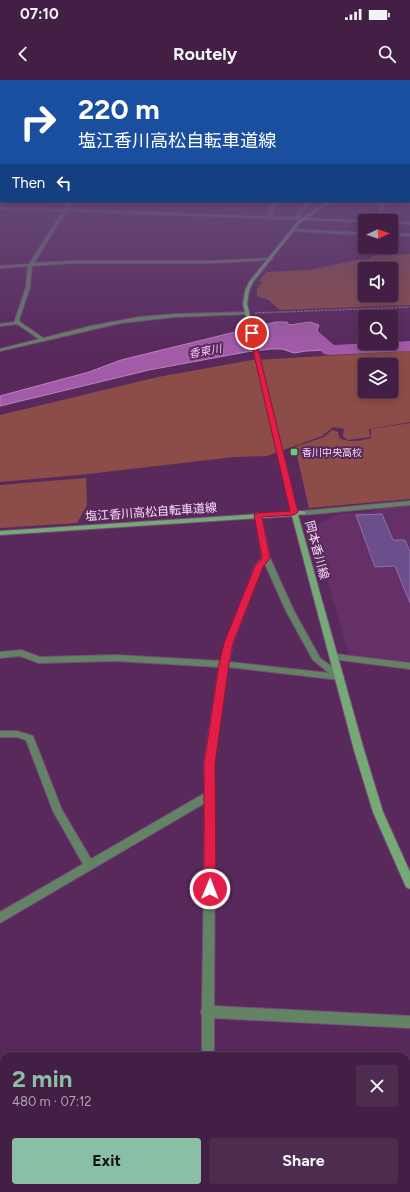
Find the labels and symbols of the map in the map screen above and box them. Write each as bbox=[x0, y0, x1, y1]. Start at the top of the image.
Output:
north arrow bbox=[358, 214, 398, 254]
pin bbox=[235, 316, 269, 350]
water label: 香東川 bbox=[188, 342, 224, 361]
place label: 香川中央高校 bbox=[302, 446, 362, 459]
marker: 香川中央高校 bbox=[289, 447, 299, 457]
street label: 塩江香川高松自転車道線 bbox=[85, 500, 217, 524]
street label: 岡本香川線 bbox=[302, 519, 332, 581]
position arrow bbox=[189, 868, 231, 910]

